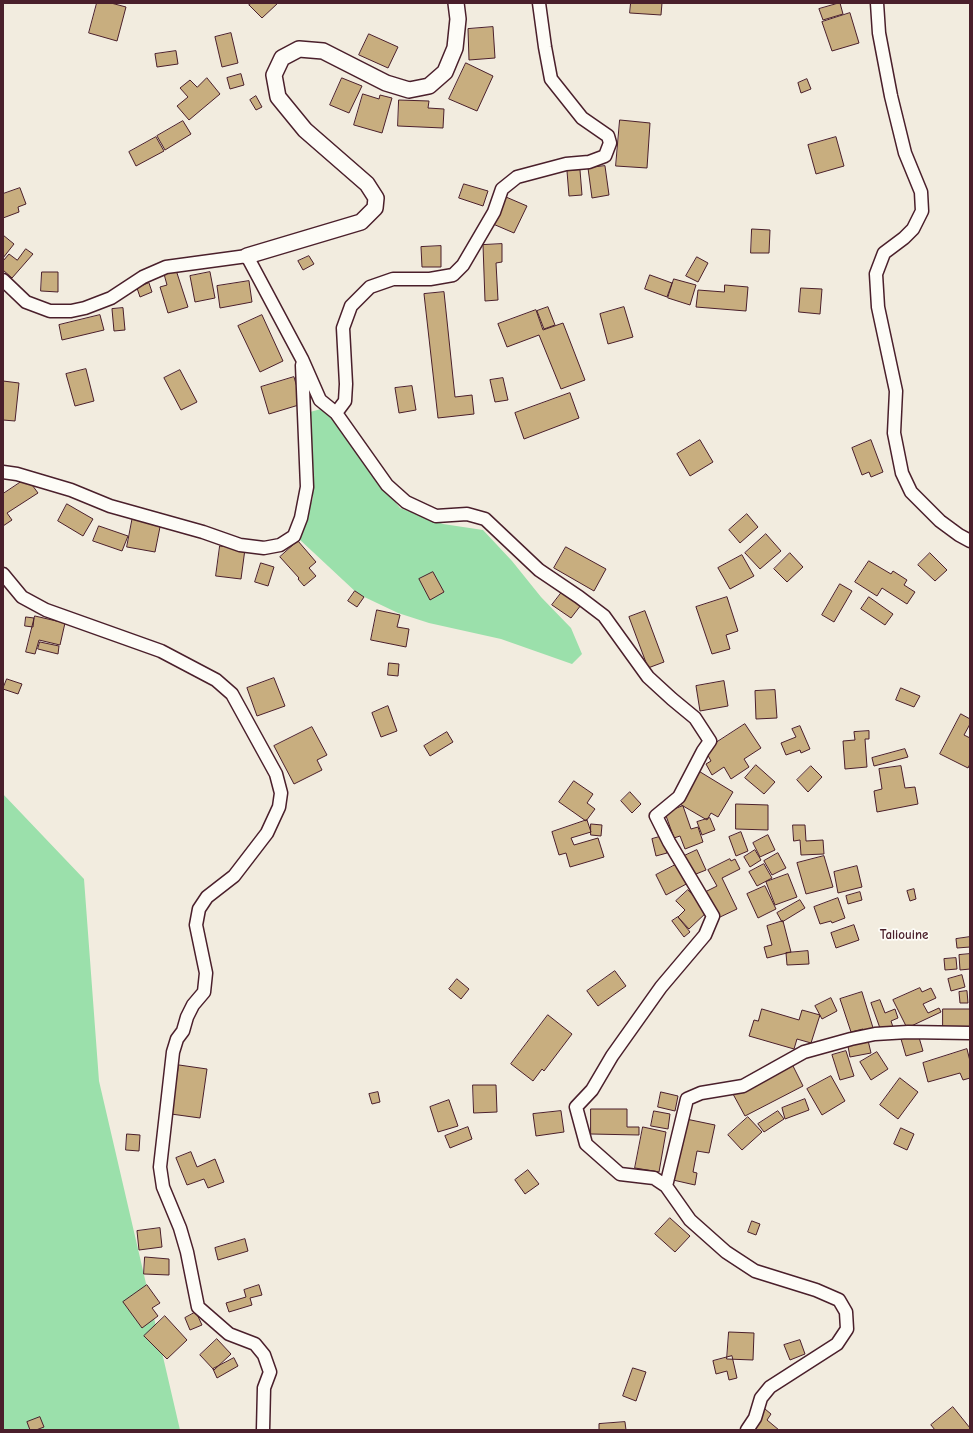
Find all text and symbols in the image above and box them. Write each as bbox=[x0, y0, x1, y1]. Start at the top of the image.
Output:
district label: Taliouine bbox=[880, 927, 928, 943]

